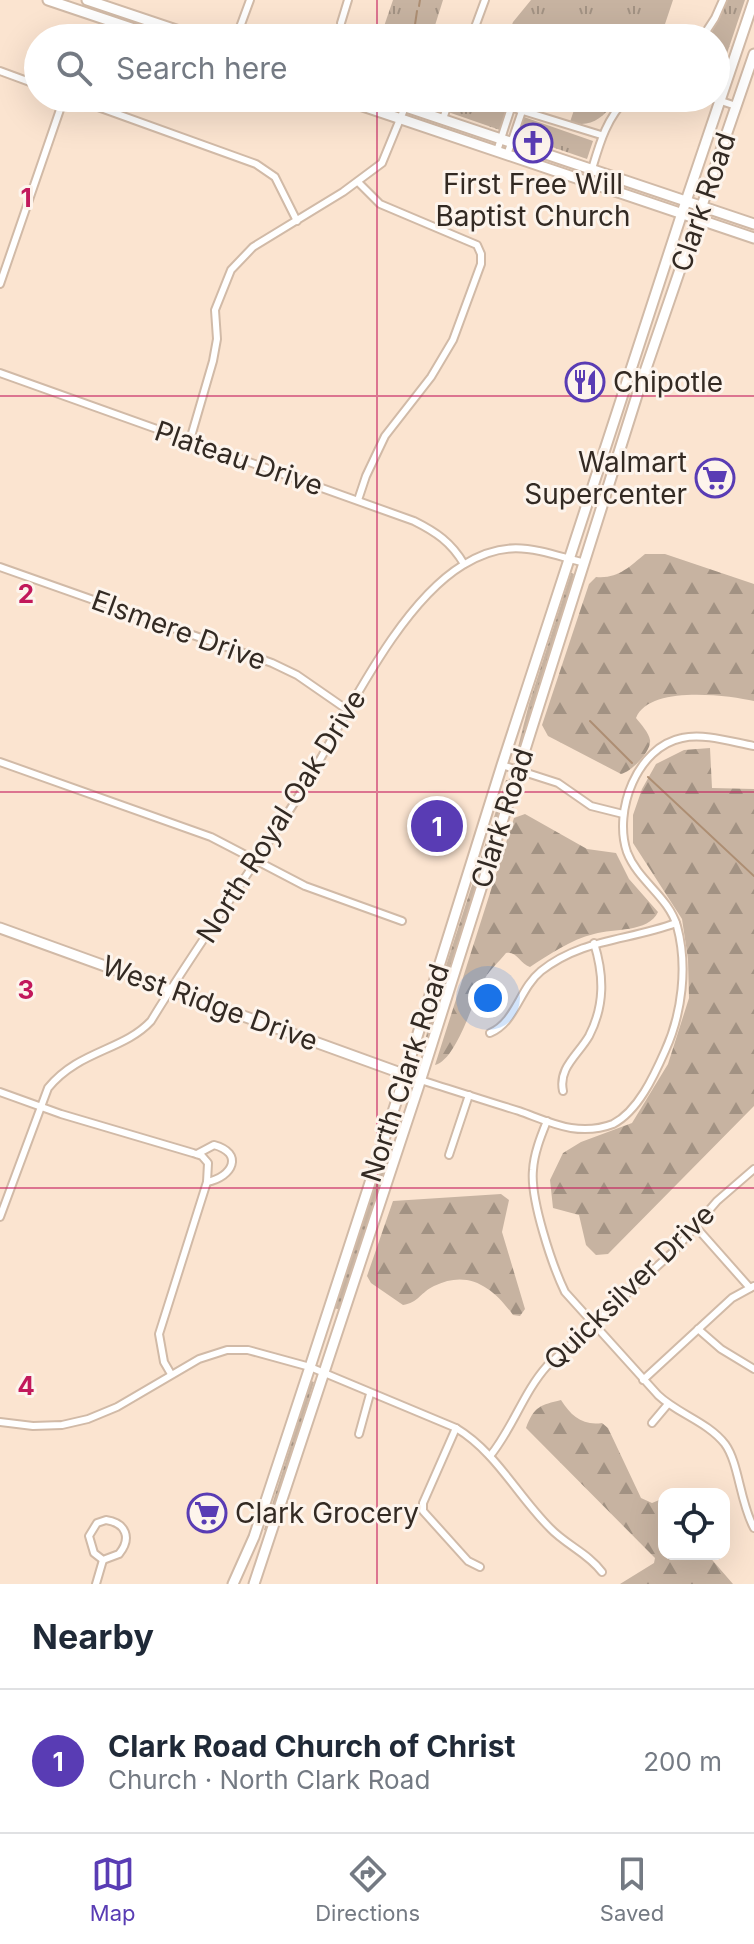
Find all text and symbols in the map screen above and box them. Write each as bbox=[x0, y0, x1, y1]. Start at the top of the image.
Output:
search box bbox=[24, 24, 730, 112]
icon: search bbox=[52, 46, 96, 90]
text: Search here bbox=[116, 50, 288, 86]
church icon: First Free Will Baptist Church bbox=[512, 122, 554, 164]
street label: Clark Road bbox=[663, 128, 743, 276]
place label: First Free Will Baptist Church bbox=[435, 167, 631, 233]
text: 1 bbox=[20, 182, 32, 213]
restaurant icon: Chipotle bbox=[564, 361, 606, 403]
place label: Chipotle bbox=[613, 365, 723, 399]
street label: Plateau Drive bbox=[150, 413, 328, 503]
place label: Walmart Supercenter bbox=[524, 445, 687, 511]
supermarket icon: Walmart Supercenter bbox=[694, 457, 736, 499]
text: 2 bbox=[18, 578, 34, 609]
street label: Elsmere Drive bbox=[87, 583, 271, 677]
street label: North Royal Oak Drive bbox=[189, 683, 373, 949]
street label: Clark Road bbox=[463, 744, 541, 892]
pin: 1 bbox=[411, 796, 463, 856]
street label: West Ridge Drive bbox=[97, 948, 323, 1058]
street label: North Clark Road bbox=[354, 960, 456, 1186]
text: 3 bbox=[18, 974, 34, 1005]
your location bbox=[468, 978, 508, 1018]
street label: Quicksilver Drive bbox=[537, 1197, 721, 1377]
text: 4 bbox=[17, 1370, 35, 1401]
map controls bbox=[658, 1488, 730, 1560]
button: locate bbox=[658, 1488, 730, 1560]
supermarket icon: Clark Grocery bbox=[186, 1492, 228, 1534]
place label: Clark Grocery bbox=[235, 1496, 419, 1530]
text: Nearby bbox=[32, 1616, 154, 1657]
text: Clark Road Church of Christ bbox=[108, 1728, 516, 1764]
text: 1 bbox=[52, 1746, 64, 1777]
text: 200 m bbox=[643, 1746, 722, 1777]
text: Church · North Clark Road bbox=[108, 1764, 430, 1795]
tab: Map bbox=[90, 1852, 136, 1926]
tab: Directions bbox=[315, 1852, 420, 1926]
tab: Saved bbox=[600, 1852, 664, 1926]

